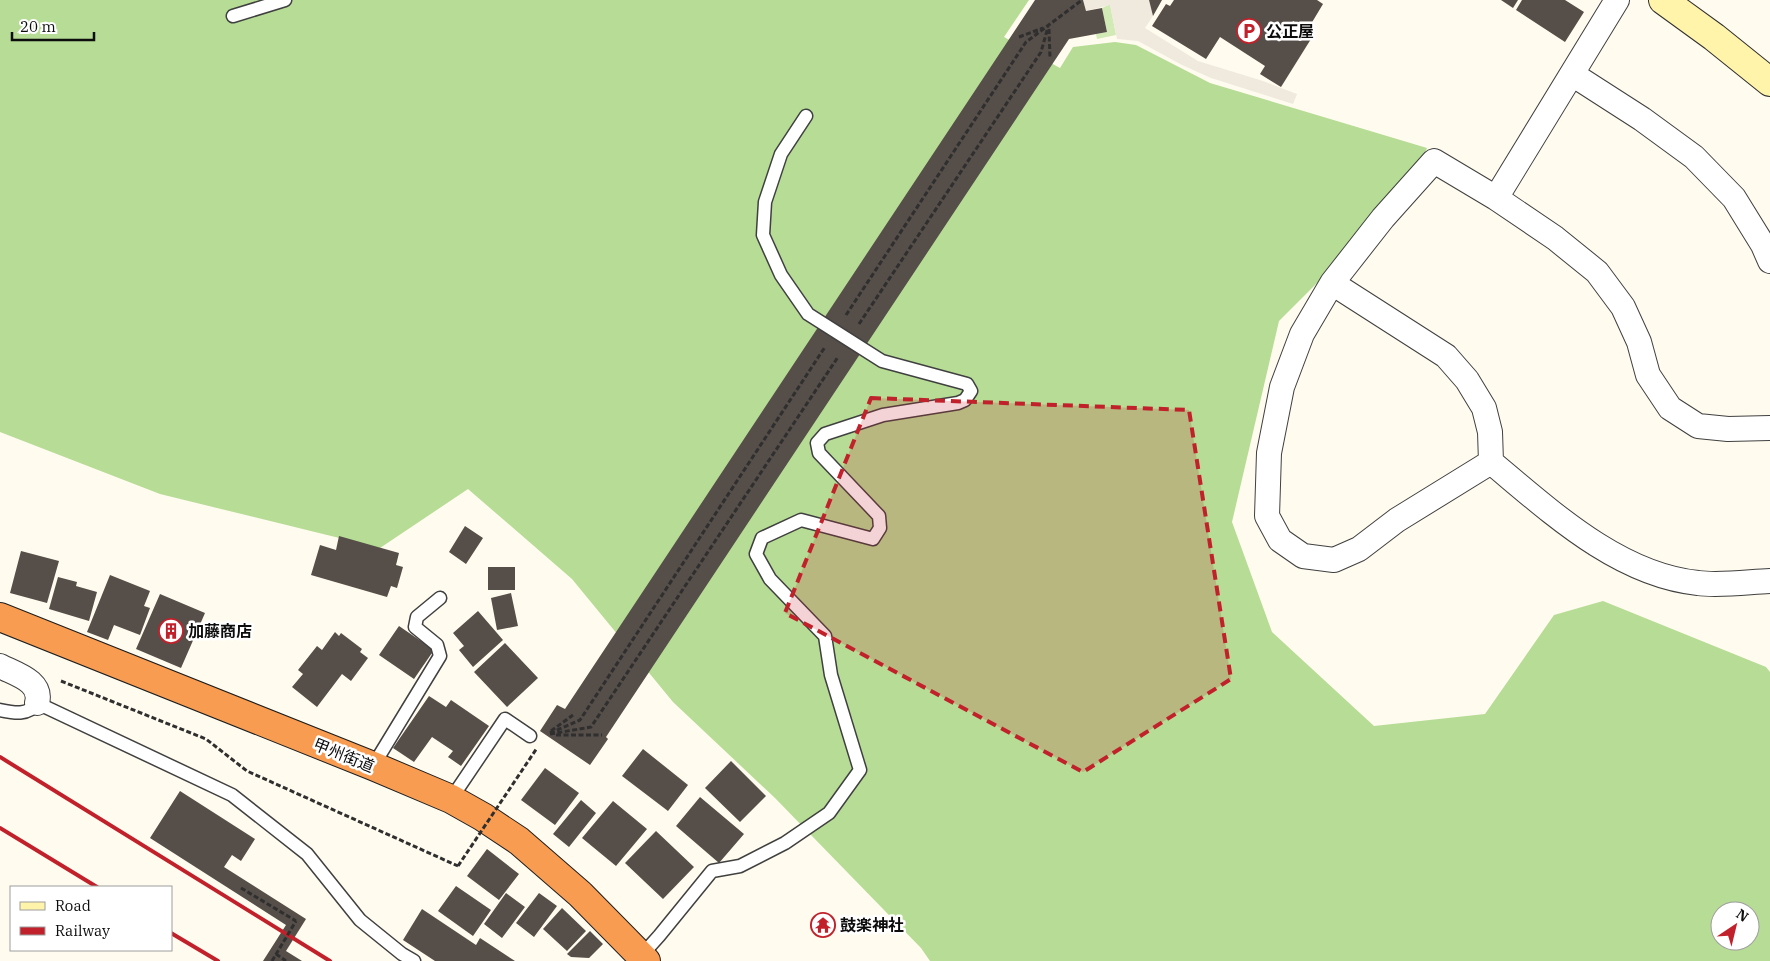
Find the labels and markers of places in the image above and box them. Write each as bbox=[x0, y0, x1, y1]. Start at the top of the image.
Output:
parking icon: 公正屋 bbox=[1236, 18, 1262, 44]
place label: 公正屋 bbox=[1266, 21, 1314, 41]
building icon: 加藤商店 bbox=[158, 618, 184, 644]
place label: 加藤商店 bbox=[188, 621, 252, 641]
temple icon: 鼓楽神社 bbox=[810, 912, 836, 938]
place label: 鼓楽神社 bbox=[840, 915, 904, 935]

